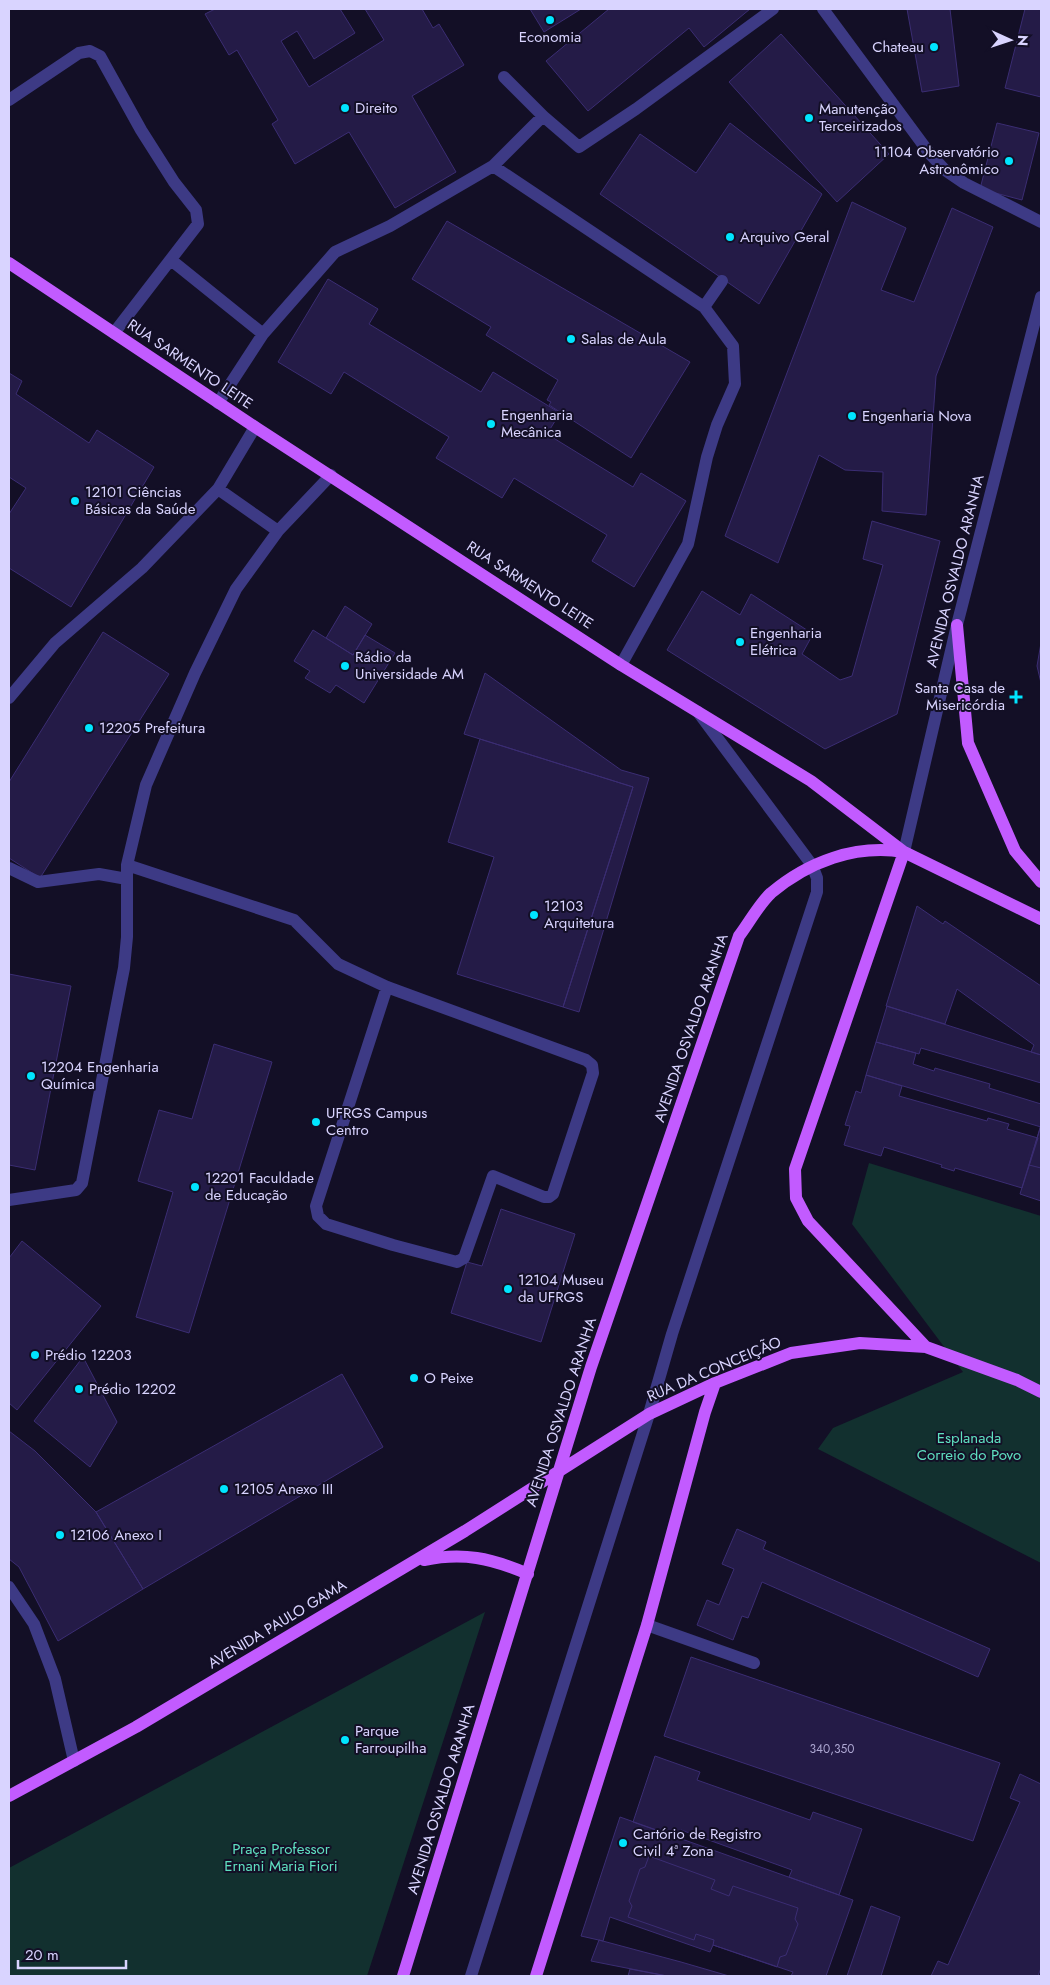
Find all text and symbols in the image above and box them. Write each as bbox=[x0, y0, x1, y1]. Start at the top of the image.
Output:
marker: Economia bbox=[544, 14, 556, 26]
north arrow bbox=[985, 15, 1035, 65]
place label: Economia bbox=[519, 26, 581, 48]
text: N bbox=[1013, 35, 1033, 47]
place label: Chateau bbox=[872, 36, 924, 58]
marker: Chateau bbox=[928, 41, 940, 53]
place label: Direito bbox=[355, 97, 397, 119]
place label: Manutenção Terceirizados bbox=[819, 98, 902, 137]
marker: Direito bbox=[339, 102, 351, 114]
marker: Manutenção Terceirizados bbox=[803, 112, 815, 124]
place label: 11104 Observatório Astronômico bbox=[874, 141, 999, 180]
marker: 11104 Observatório Astronômico bbox=[1003, 155, 1015, 167]
place label: Arquivo Geral bbox=[740, 226, 829, 248]
marker: Arquivo Geral bbox=[724, 231, 736, 243]
street label: RUA SARMENTO LEITE bbox=[123, 314, 257, 414]
place label: Salas de Aula bbox=[581, 328, 667, 350]
marker: Salas de Aula bbox=[565, 333, 577, 345]
place label: Engenharia Mecânica bbox=[501, 404, 573, 443]
place label: Engenharia Nova bbox=[862, 405, 972, 427]
marker: Engenharia Nova bbox=[846, 410, 858, 422]
marker: Engenharia Mecânica bbox=[485, 418, 497, 430]
street label: AVENIDA OSVALDO ARANHA bbox=[920, 472, 990, 670]
place label: 12101 Ciências Básicas da Saúde bbox=[85, 481, 196, 520]
marker: 12101 Ciências Básicas da Saúde bbox=[69, 495, 81, 507]
street label: RUA SARMENTO LEITE bbox=[462, 536, 598, 634]
place label: Engenharia Elétrica bbox=[750, 622, 822, 661]
marker: Engenharia Elétrica bbox=[734, 636, 746, 648]
place label: Rádio da Universidade AM bbox=[355, 646, 464, 685]
marker: Rádio da Universidade AM bbox=[339, 660, 351, 672]
place label: Santa Casa de Misericórdia bbox=[915, 677, 1005, 716]
marker: Santa Casa de Misericórdia bbox=[1009, 690, 1023, 704]
place label: 12205 Prefeitura bbox=[99, 717, 205, 739]
marker: 12205 Prefeitura bbox=[83, 722, 95, 734]
place label: 12103 Arquitetura bbox=[544, 895, 614, 934]
marker: 12103 Arquitetura bbox=[528, 909, 540, 921]
street label: AVENIDA OSVALDO ARANHA bbox=[648, 931, 734, 1125]
place label: 12204 Engenharia Química bbox=[41, 1056, 159, 1095]
marker: 12204 Engenharia Química bbox=[25, 1070, 37, 1082]
place label: UFRGS Campus Centro bbox=[326, 1102, 427, 1141]
marker: UFRGS Campus Centro bbox=[310, 1116, 322, 1128]
place label: 12201 Faculdade de Educação bbox=[205, 1167, 314, 1206]
marker: 12201 Faculdade de Educação bbox=[189, 1181, 201, 1193]
place label: 12104 Museu da UFRGS bbox=[518, 1269, 604, 1308]
marker: 12104 Museu da UFRGS bbox=[502, 1283, 514, 1295]
street label: AVENIDA OSVALDO ARANHA bbox=[520, 1314, 602, 1510]
street label: RUA DA CONCEIÇÃO bbox=[643, 1331, 785, 1407]
place label: Prédio 12203 bbox=[45, 1344, 132, 1366]
marker: Prédio 12203 bbox=[29, 1349, 41, 1361]
place label: O Peixe bbox=[424, 1367, 474, 1389]
marker: O Peixe bbox=[408, 1372, 420, 1384]
place label: Prédio 12202 bbox=[89, 1378, 176, 1400]
marker: Prédio 12202 bbox=[73, 1383, 85, 1395]
park label: Esplanada Correio do Povo bbox=[917, 1427, 1021, 1466]
place label: 12105 Anexo III bbox=[234, 1478, 333, 1500]
marker: 12105 Anexo III bbox=[218, 1483, 230, 1495]
place label: 12106 Anexo I bbox=[70, 1524, 162, 1546]
marker: 12106 Anexo I bbox=[54, 1529, 66, 1541]
street label: AVENIDA PAULO GAMA bbox=[204, 1574, 351, 1674]
street label: AVENIDA OSVALDO ARANHA bbox=[402, 1701, 481, 1897]
place label: Parque Farroupilha bbox=[355, 1720, 426, 1759]
marker: Parque Farroupilha bbox=[339, 1734, 351, 1746]
house number: 340,350 bbox=[810, 1740, 854, 1758]
place label: Cartório de Registro Civil 4ª Zona bbox=[633, 1823, 761, 1862]
marker: Cartório de Registro Civil 4ª Zona bbox=[617, 1837, 629, 1849]
park label: Praça Professor Ernani Maria Fiori bbox=[224, 1838, 338, 1877]
scale bar bbox=[18, 1938, 125, 1970]
text: 20 m bbox=[25, 1944, 59, 1966]

